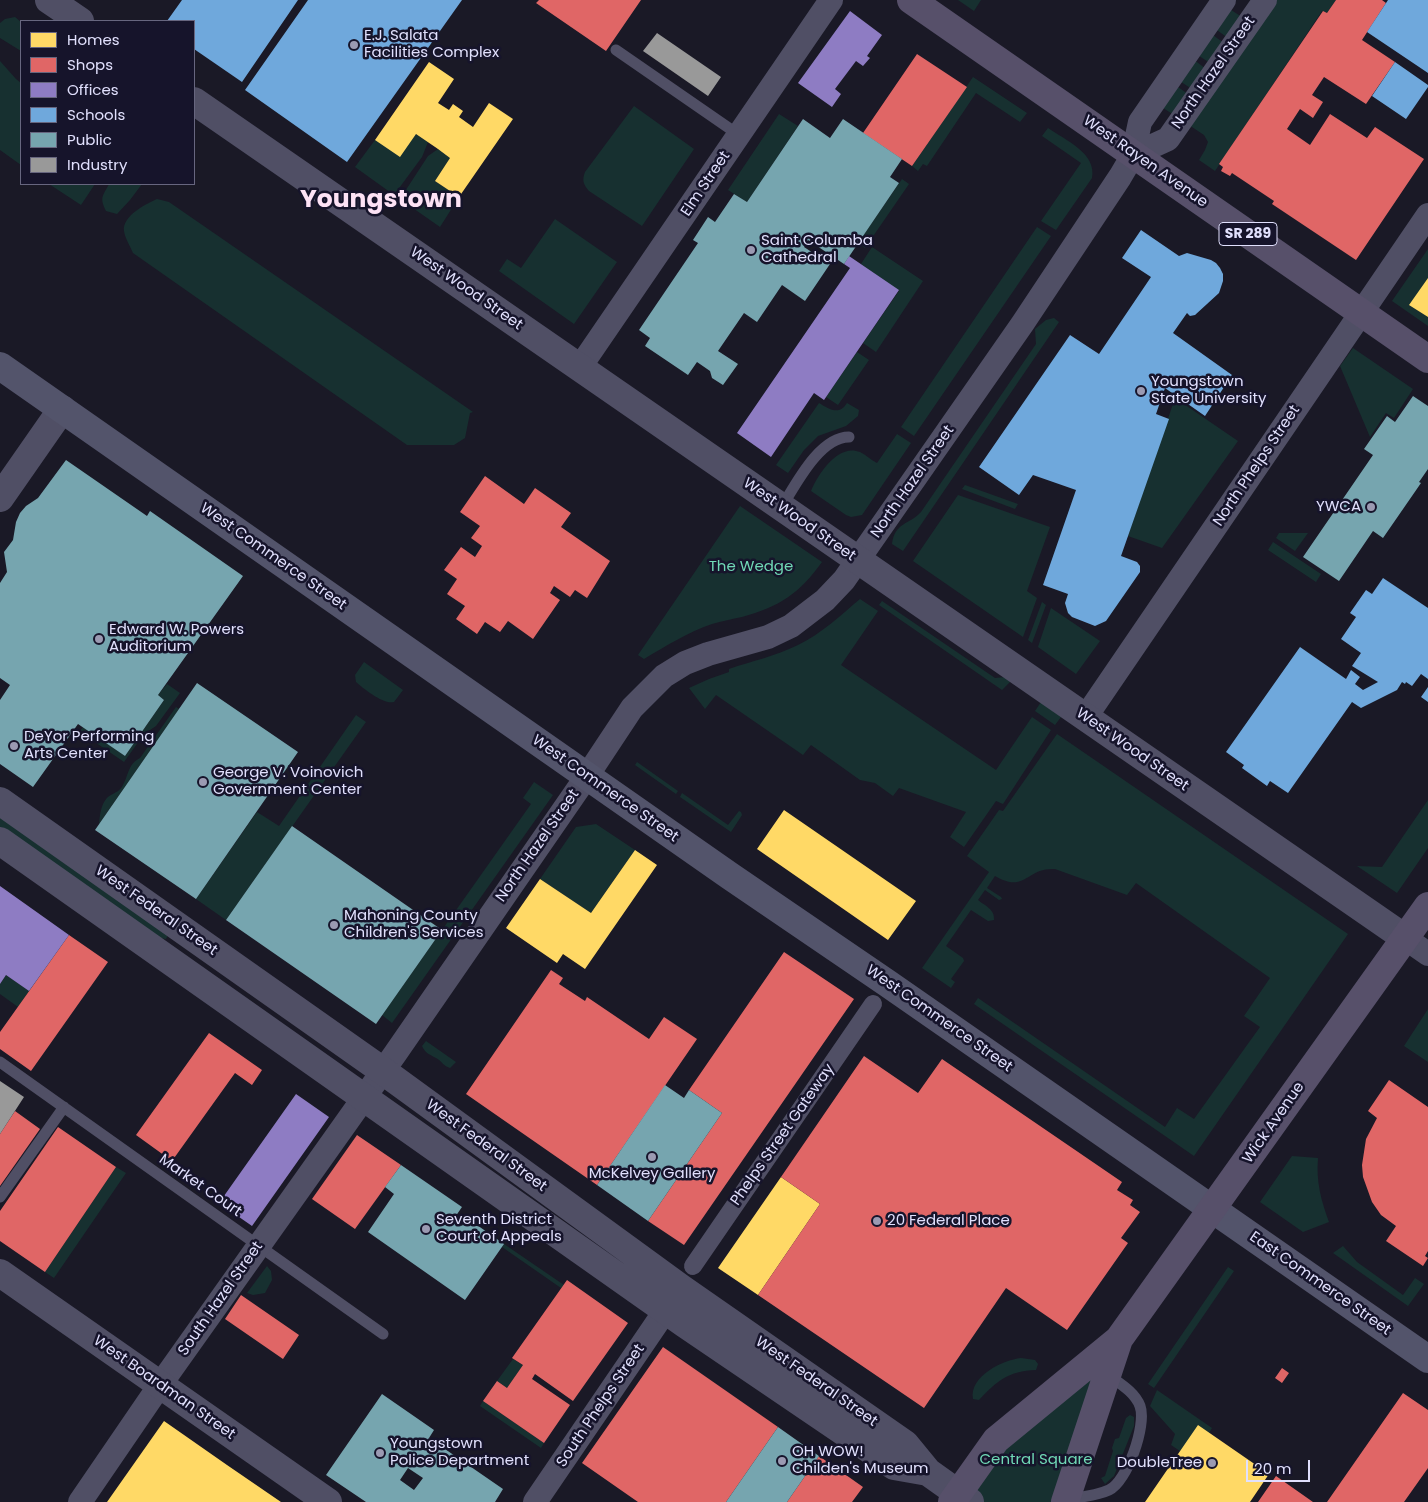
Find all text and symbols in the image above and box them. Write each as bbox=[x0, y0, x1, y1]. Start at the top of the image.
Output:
street label: North Hazel Street bbox=[1168, 13, 1260, 133]
legend bbox=[20, 20, 195, 185]
place label: E.J. Salata Facilities Complex bbox=[364, 27, 499, 62]
text: Homes bbox=[67, 29, 120, 50]
marker: E.J. Salata Facilities Complex bbox=[348, 39, 360, 51]
text: Shops bbox=[67, 54, 113, 75]
text: Offices bbox=[67, 79, 119, 100]
text: Schools bbox=[67, 104, 125, 125]
street label: West Rayen Avenue bbox=[1079, 112, 1211, 212]
text: Public bbox=[67, 129, 112, 150]
street label: Elm Street bbox=[678, 148, 734, 220]
text: Industry bbox=[67, 154, 127, 175]
district label: Youngstown bbox=[300, 186, 462, 216]
road number: SR 289 bbox=[1219, 222, 1277, 245]
place label: Saint Columba Cathedral bbox=[761, 232, 873, 267]
street label: West Wood Street bbox=[406, 243, 526, 335]
marker: Saint Columba Cathedral bbox=[745, 244, 757, 256]
place label: Youngstown State University bbox=[1151, 373, 1266, 408]
marker: Youngstown State University bbox=[1135, 385, 1147, 397]
street label: North Phelps Street bbox=[1210, 402, 1304, 530]
street label: North Hazel Street bbox=[867, 422, 959, 542]
street label: West Wood Street bbox=[739, 474, 859, 566]
place label: YWCA bbox=[1316, 498, 1361, 516]
street label: West Commerce Street bbox=[196, 500, 350, 614]
marker: YWCA bbox=[1365, 501, 1377, 513]
park label: The Wedge bbox=[709, 558, 793, 576]
place label: Edward W. Powers Auditorium bbox=[109, 621, 244, 656]
marker: Edward W. Powers Auditorium bbox=[93, 633, 105, 645]
street label: West Wood Street bbox=[1072, 704, 1192, 796]
place label: DeYor Performing Arts Center bbox=[24, 728, 154, 763]
street label: West Commerce Street bbox=[528, 732, 682, 846]
marker: DeYor Performing Arts Center bbox=[8, 740, 20, 752]
place label: George V. Voinovich Government Center bbox=[213, 764, 363, 799]
marker: George V. Voinovich Government Center bbox=[197, 776, 209, 788]
street label: North Hazel Street bbox=[492, 786, 584, 906]
street label: West Federal Street bbox=[91, 862, 221, 960]
place label: Mahoning County Children's Services bbox=[344, 907, 483, 942]
marker: Mahoning County Children's Services bbox=[328, 919, 340, 931]
street label: West Commerce Street bbox=[862, 962, 1016, 1076]
street label: Phelps Street Gateway bbox=[727, 1061, 839, 1209]
street label: Wick Avenue bbox=[1239, 1079, 1309, 1167]
street label: West Federal Street bbox=[422, 1096, 550, 1196]
street label: Market Court bbox=[155, 1151, 245, 1221]
marker: McKelvey Gallery bbox=[646, 1151, 658, 1163]
place label: McKelvey Gallery bbox=[589, 1165, 715, 1183]
place label: Seventh District Court of Appeals bbox=[436, 1211, 562, 1246]
place label: 20 Federal Place bbox=[887, 1212, 1010, 1230]
marker: 20 Federal Place bbox=[871, 1215, 883, 1227]
marker: Seventh District Court of Appeals bbox=[420, 1223, 432, 1235]
street label: East Commerce Street bbox=[1246, 1228, 1394, 1340]
street label: South Hazel Street bbox=[175, 1238, 267, 1360]
street label: West Boardman Street bbox=[90, 1332, 238, 1444]
street label: West Federal Street bbox=[751, 1333, 881, 1431]
street label: South Phelps Street bbox=[553, 1341, 649, 1471]
place label: Youngstown Police Department bbox=[390, 1435, 529, 1470]
place label: OH WOW! Childen's Museum bbox=[792, 1443, 929, 1478]
marker: Youngstown Police Department bbox=[374, 1447, 386, 1459]
scale bar bbox=[1248, 1450, 1312, 1482]
park label: Central Square bbox=[980, 1451, 1092, 1469]
place label: DoubleTree bbox=[1117, 1454, 1202, 1472]
marker: OH WOW! Childen's Museum bbox=[776, 1455, 788, 1467]
marker: DoubleTree bbox=[1206, 1457, 1218, 1469]
text: 20 m bbox=[1254, 1458, 1292, 1479]

